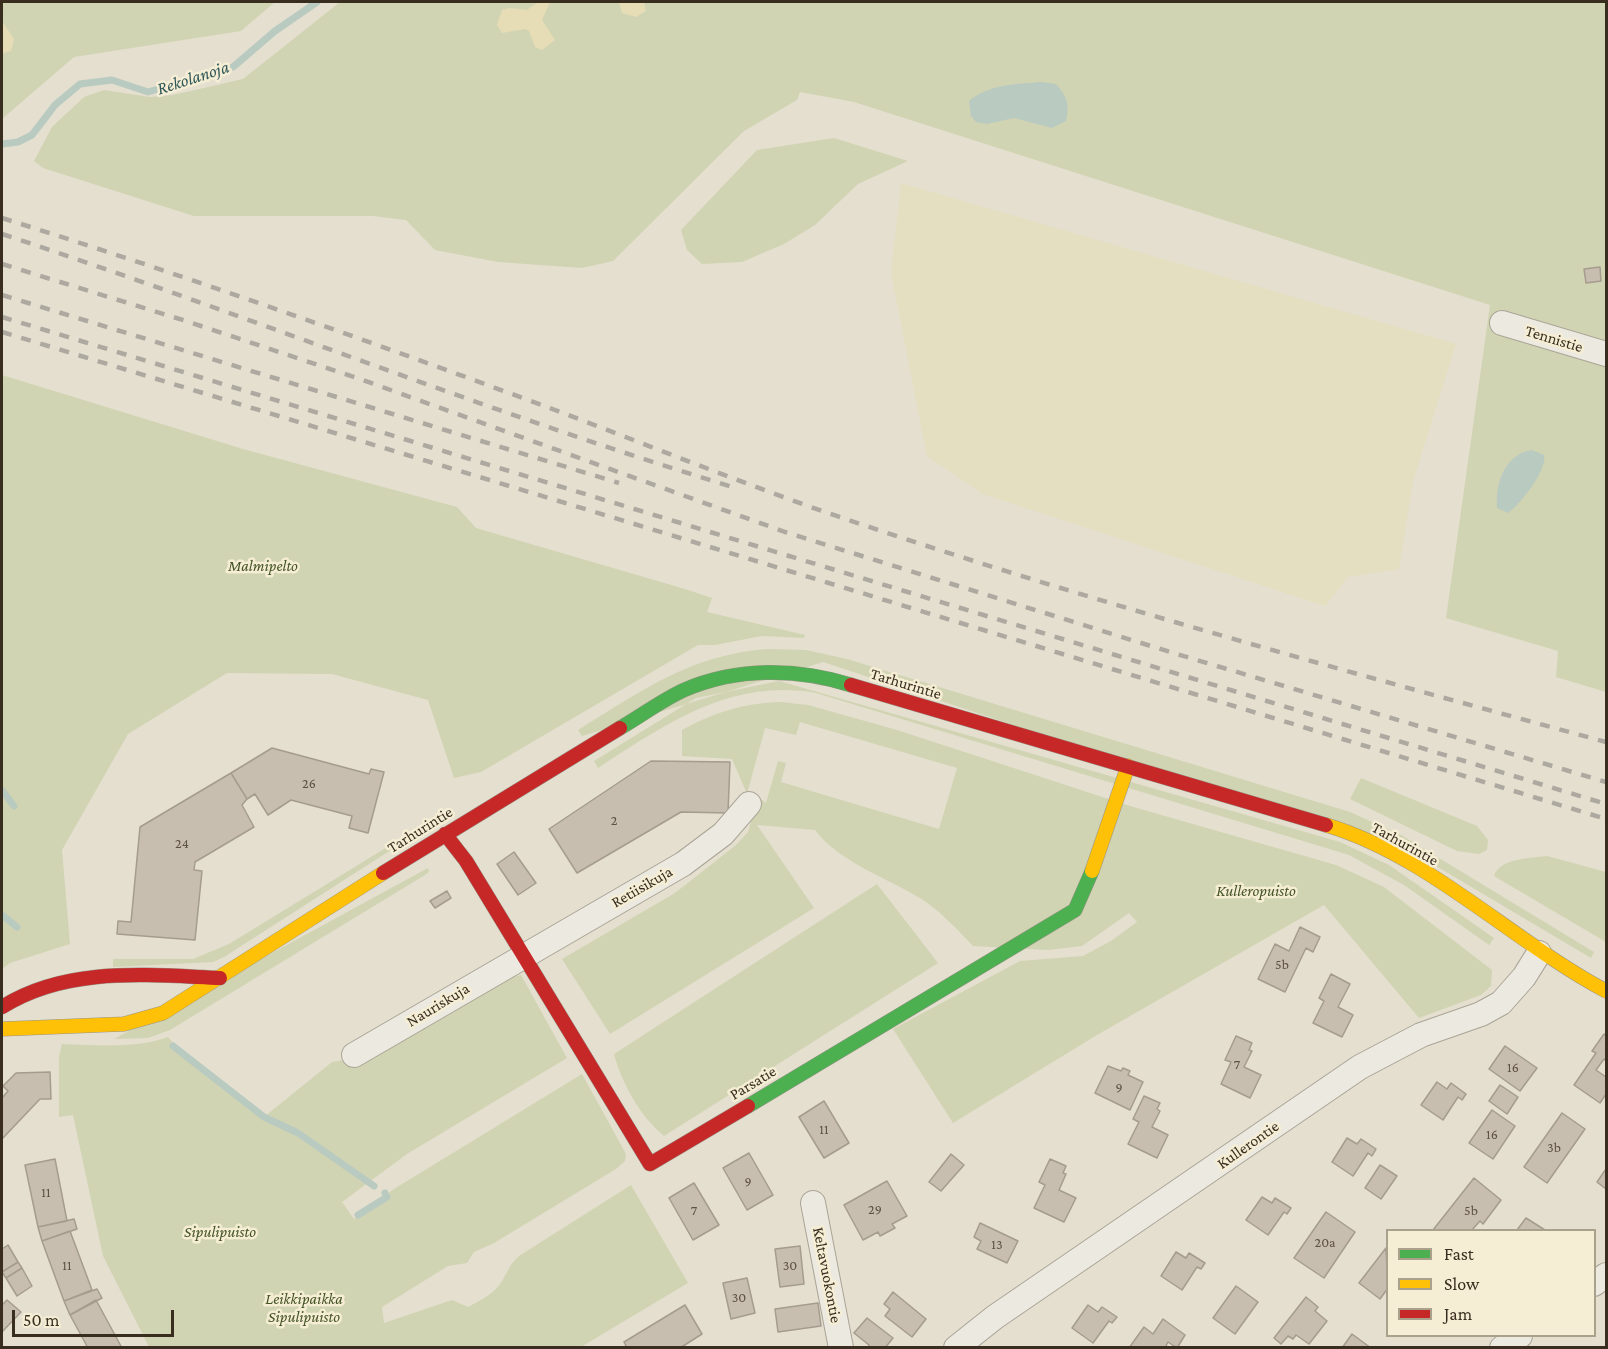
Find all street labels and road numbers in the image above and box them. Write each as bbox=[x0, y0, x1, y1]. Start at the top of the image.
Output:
street label: Tennistie bbox=[1523, 321, 1585, 357]
street label: Tarhurintie bbox=[868, 664, 944, 704]
street label: Tarhurintie bbox=[384, 802, 456, 858]
street label: Tarhurintie bbox=[1368, 818, 1442, 870]
street label: Retiisikuja bbox=[608, 862, 676, 912]
street label: Nauriskuja bbox=[403, 979, 473, 1031]
street label: Parsatie bbox=[726, 1062, 780, 1104]
street label: Kullerontie bbox=[1213, 1117, 1283, 1173]
street label: Keltavuokontie bbox=[808, 1225, 846, 1325]

